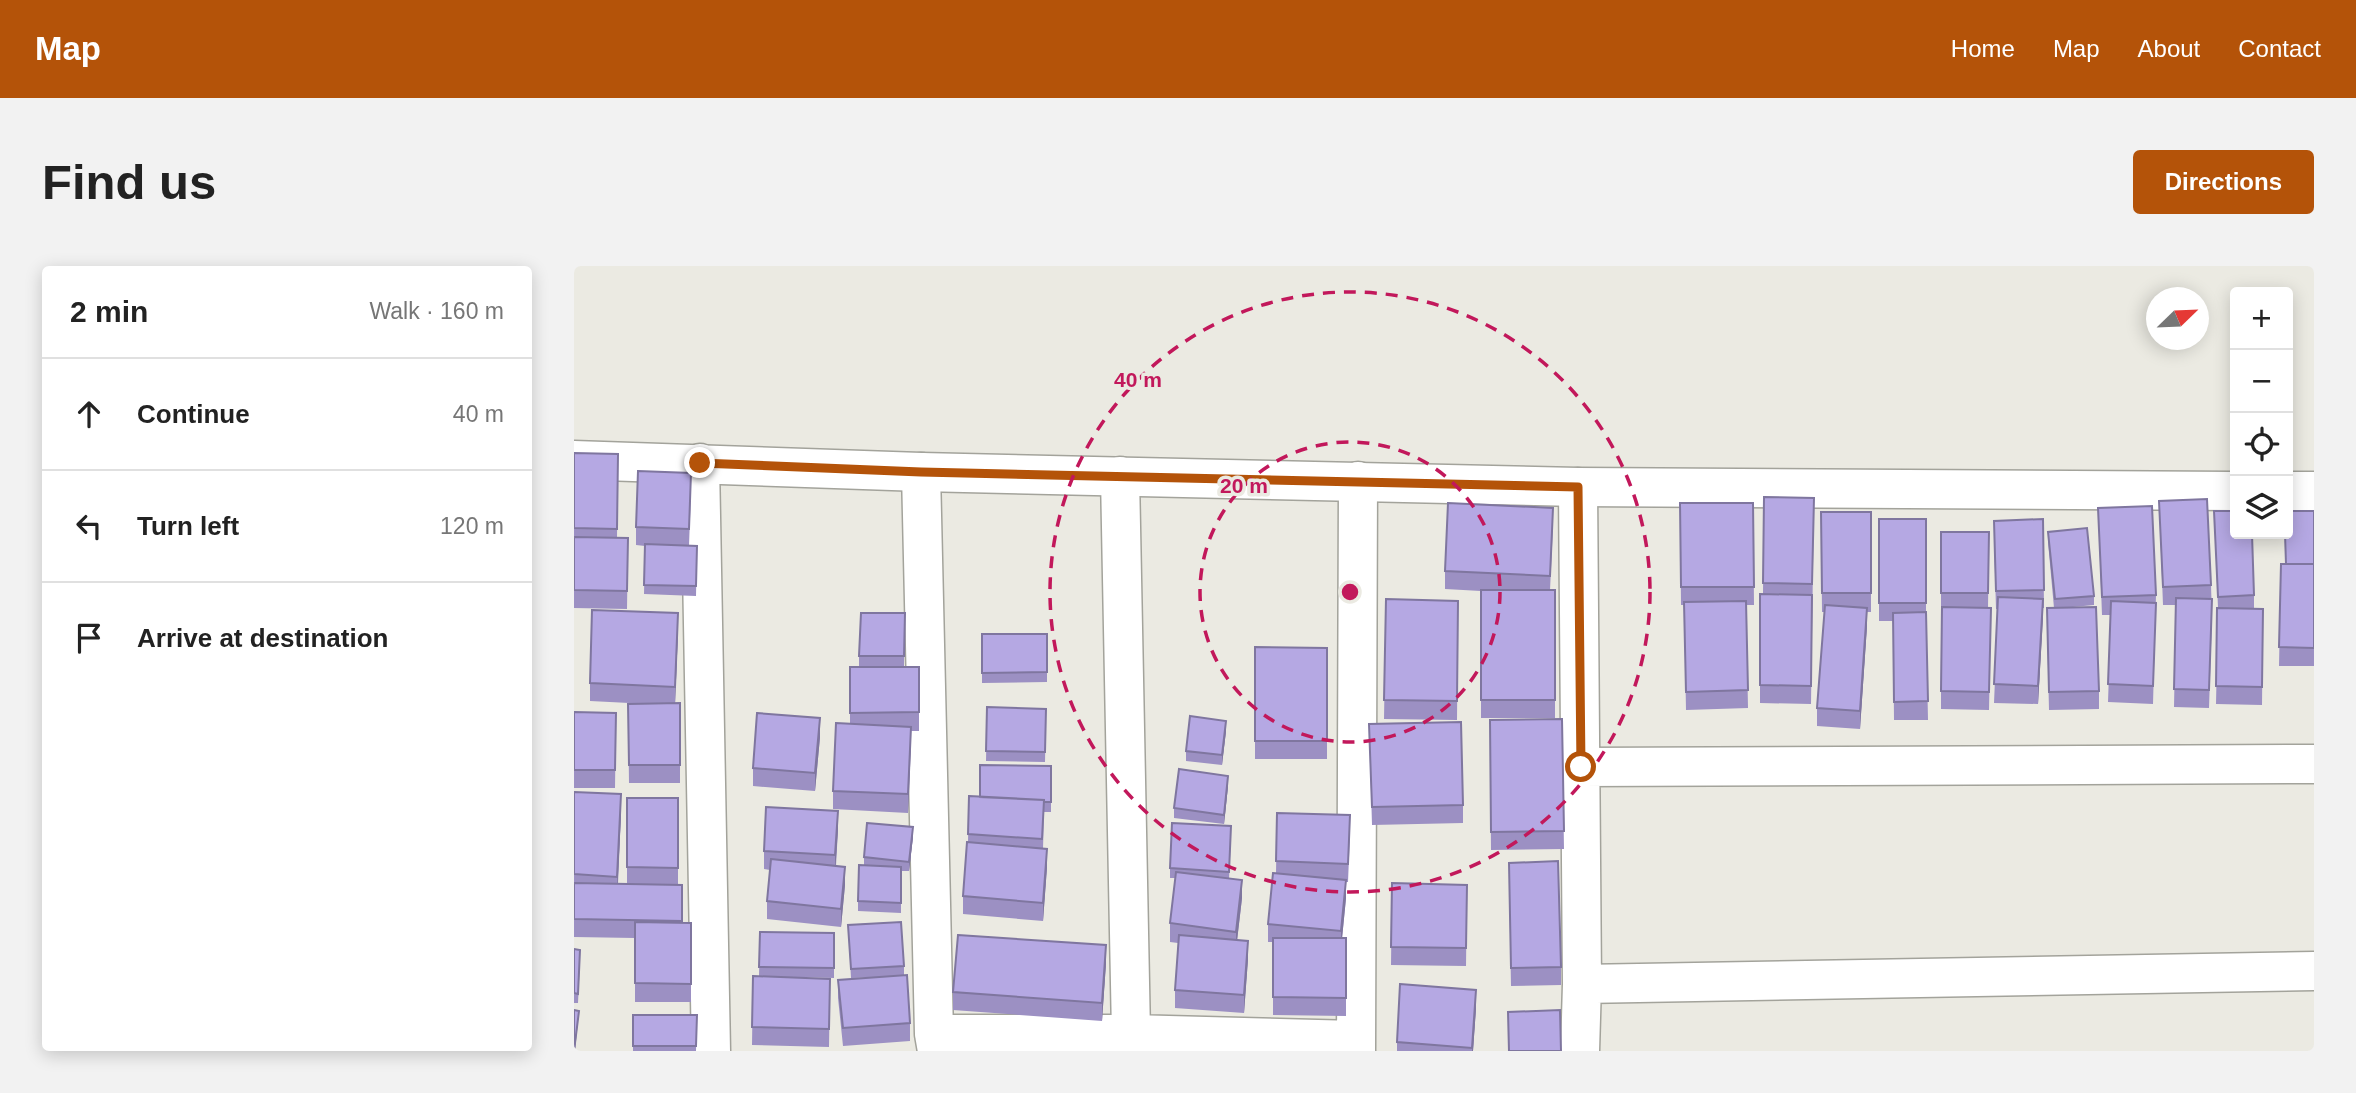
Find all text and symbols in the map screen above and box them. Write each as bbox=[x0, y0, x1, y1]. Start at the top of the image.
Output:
text: Map bbox=[35, 30, 101, 67]
text: Home bbox=[1951, 35, 2015, 62]
text: Map bbox=[2053, 35, 2100, 62]
text: About bbox=[2138, 35, 2200, 62]
text: Contact bbox=[2238, 35, 2321, 62]
button: Directions bbox=[2133, 150, 2314, 214]
text: Find us bbox=[42, 155, 216, 209]
north arrow bbox=[2146, 287, 2209, 350]
map controls bbox=[2230, 287, 2293, 539]
button: + bbox=[2230, 287, 2293, 350]
text: 2 min bbox=[70, 295, 148, 328]
text: Walk · 160 m bbox=[369, 298, 504, 324]
button: − bbox=[2230, 350, 2293, 413]
text: 40 m bbox=[1114, 368, 1162, 391]
icon: ahead bbox=[70, 395, 108, 433]
text: Continue bbox=[137, 399, 250, 429]
text: 40 m bbox=[453, 401, 504, 427]
button: locate bbox=[2230, 413, 2293, 476]
route end bbox=[684, 447, 715, 478]
text: 20 m bbox=[1220, 474, 1268, 497]
button: layers bbox=[2230, 476, 2293, 539]
icon: left bbox=[70, 507, 108, 545]
text: Turn left bbox=[137, 511, 239, 541]
text: 120 m bbox=[440, 513, 504, 539]
centre of rings bbox=[1338, 580, 1362, 604]
icon: arrive bbox=[70, 619, 108, 657]
text: Arrive at destination bbox=[137, 623, 388, 653]
route start bbox=[1565, 751, 1596, 782]

